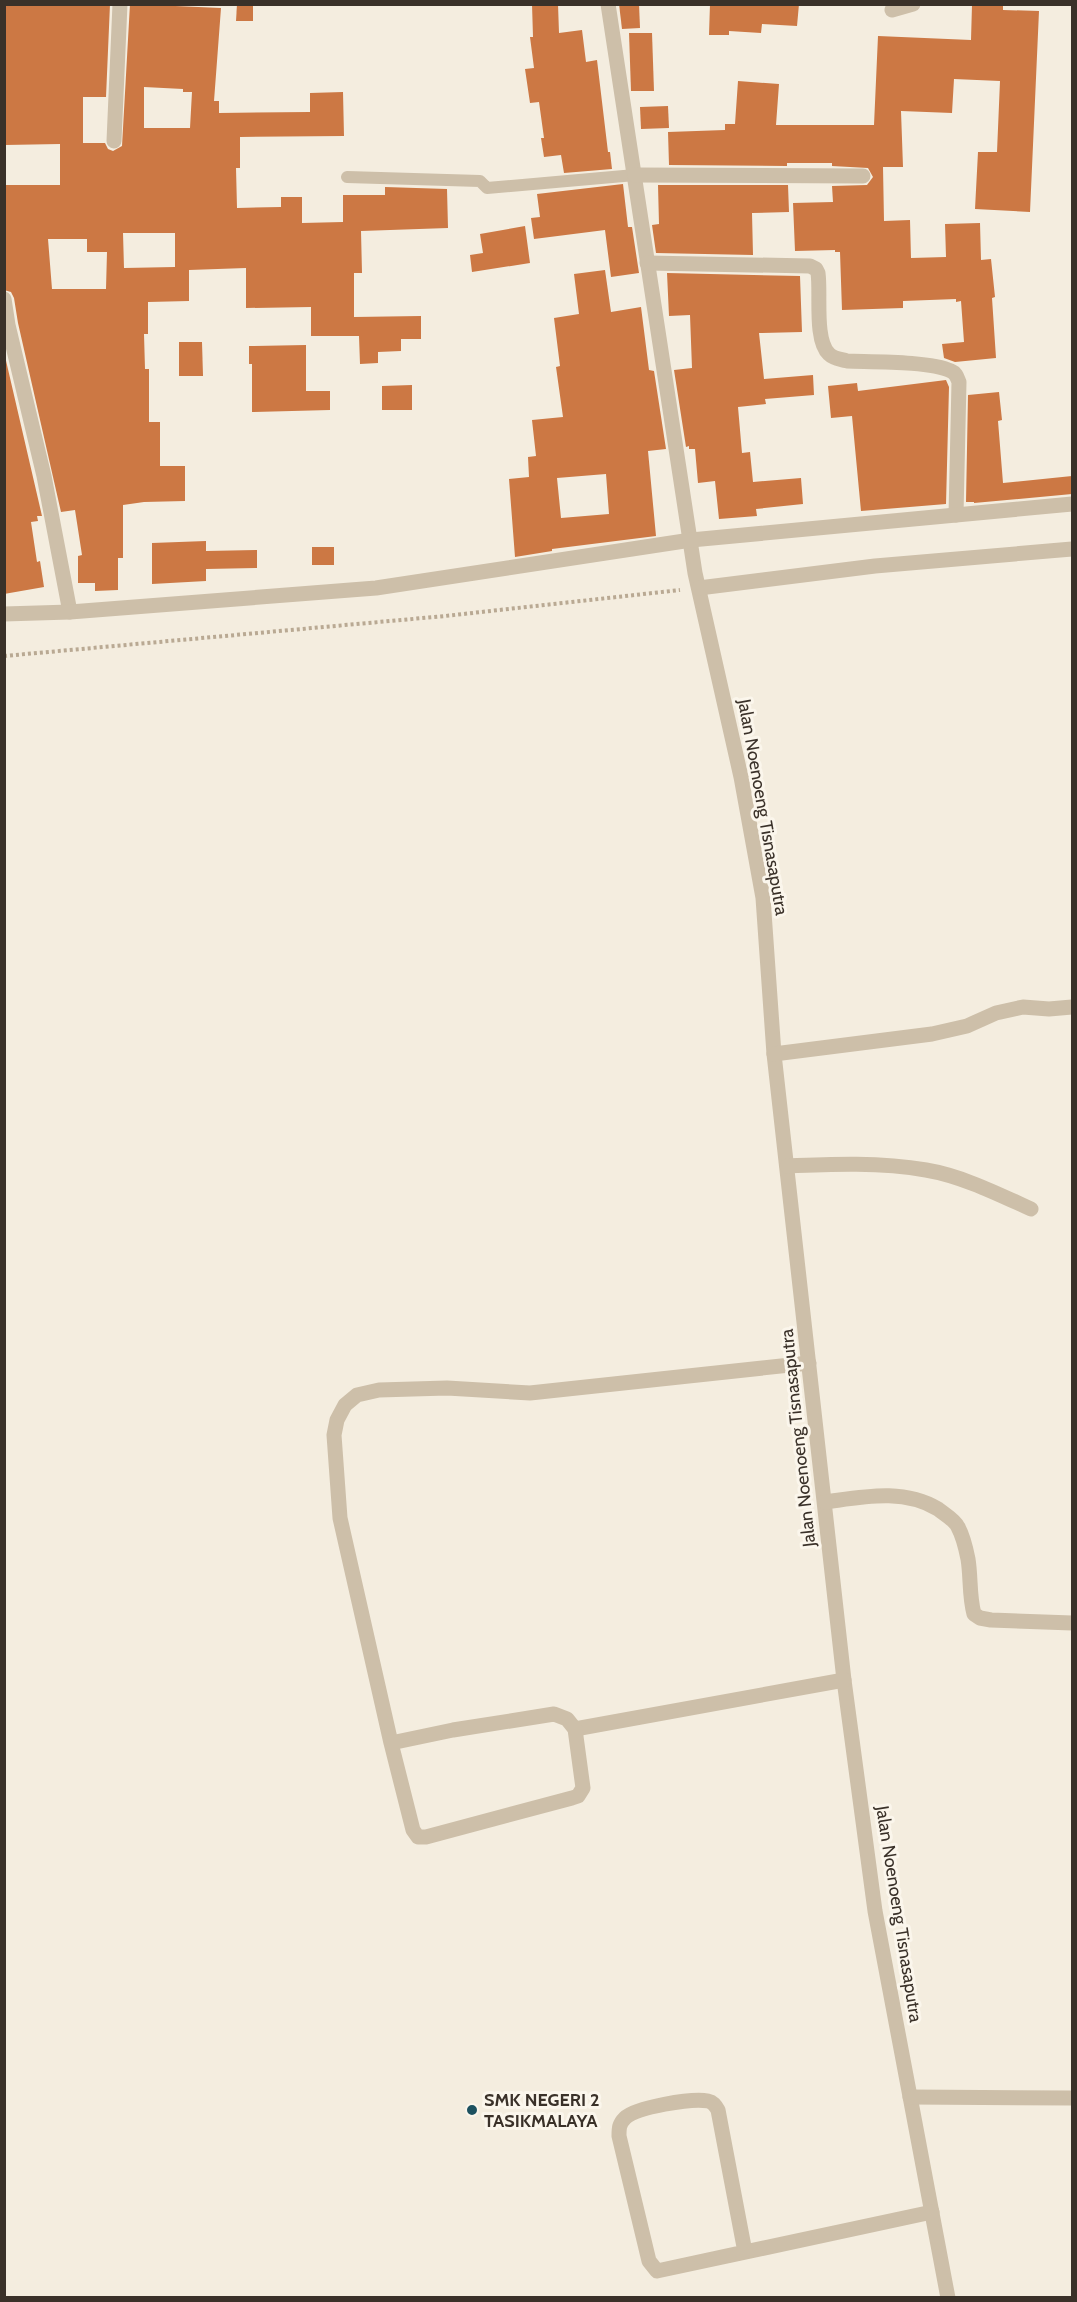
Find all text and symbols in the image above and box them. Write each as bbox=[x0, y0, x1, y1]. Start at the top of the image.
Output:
street label: Jalan Noenoeng Tisnasaputra bbox=[733, 696, 793, 917]
street label: Jalan Noenoeng Tisnasaputra bbox=[776, 1328, 820, 1549]
street label: Jalan Noenoeng Tisnasaputra bbox=[871, 1803, 927, 2024]
place label: SMK NEGERI 2 TASIKMALAYA bbox=[484, 2089, 600, 2132]
marker: SMK NEGERI 2 TASIKMALAYA bbox=[465, 2103, 479, 2117]

